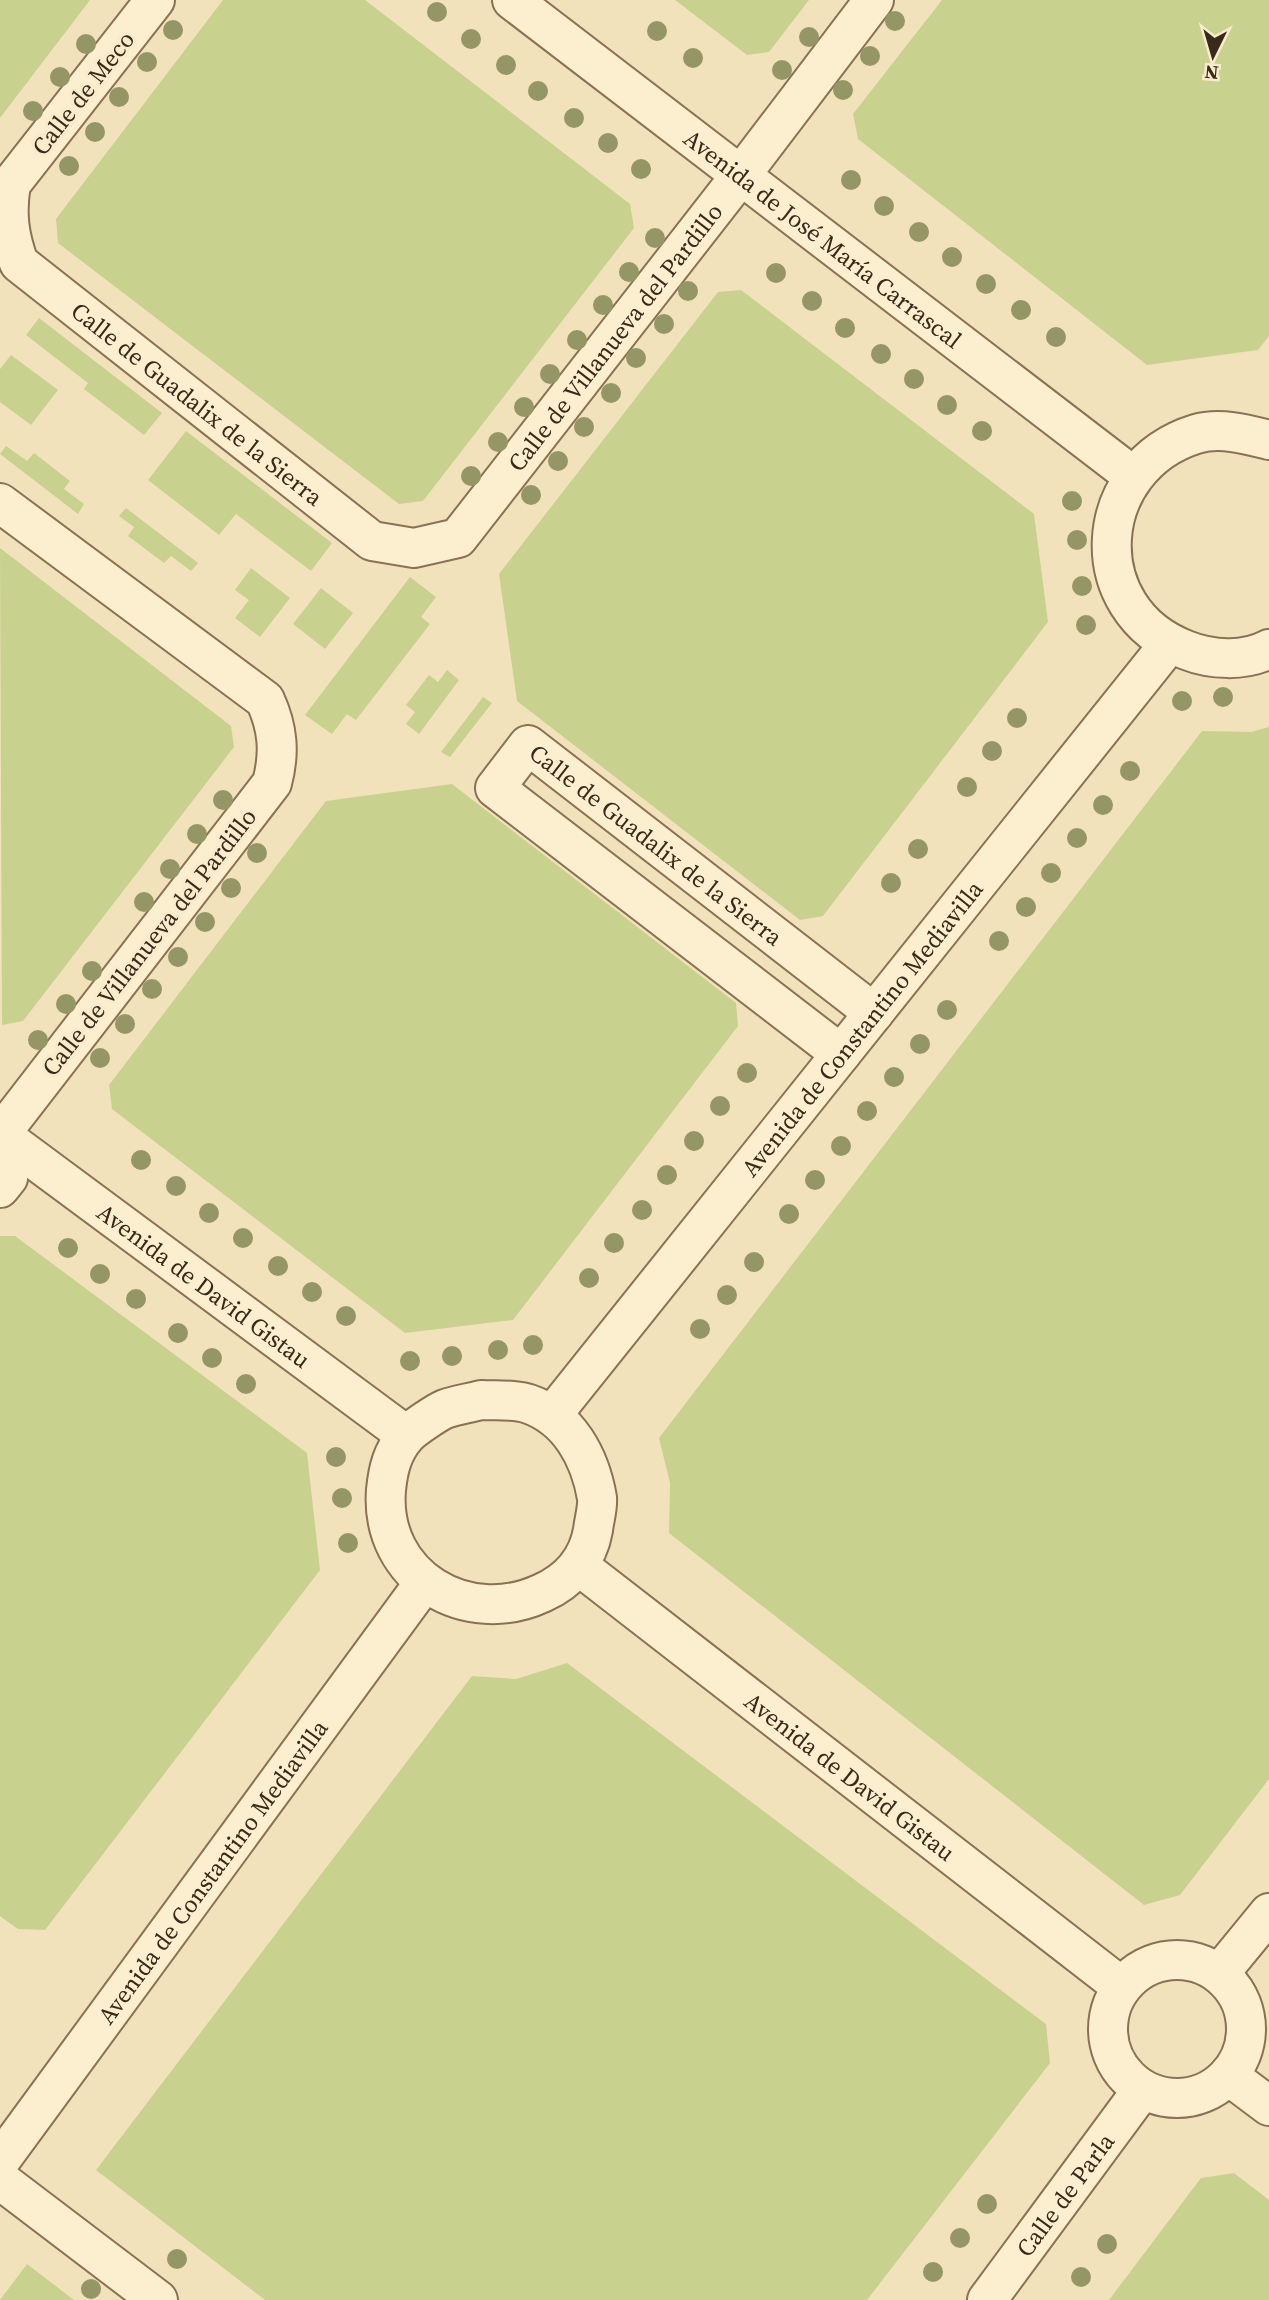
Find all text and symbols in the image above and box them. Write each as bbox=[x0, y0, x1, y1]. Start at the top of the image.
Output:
north arrow bbox=[1178, 21, 1248, 91]
street label: Calle de Meco bbox=[24, 24, 142, 162]
text: N bbox=[1203, 59, 1220, 86]
street label: Avenida de José María Carrascal bbox=[677, 121, 969, 356]
street label: Calle de Villanueva del Pardillo bbox=[500, 196, 730, 478]
street label: Calle de Guadalix de la Sierra bbox=[65, 294, 331, 513]
street label: Calle de Guadalix de la Sierra bbox=[523, 736, 790, 953]
street label: Calle de Villanueva del Pardillo bbox=[34, 801, 264, 1083]
street label: Avenida de Constantino Mediavilla bbox=[733, 873, 991, 1183]
street label: Avenida de David Gistau bbox=[91, 1195, 317, 1375]
street label: Avenida de David Gistau bbox=[738, 1684, 962, 1868]
street label: Avenida de Constantino Mediavilla bbox=[90, 1712, 336, 2031]
street label: Calle de Parla bbox=[1008, 2125, 1122, 2263]

